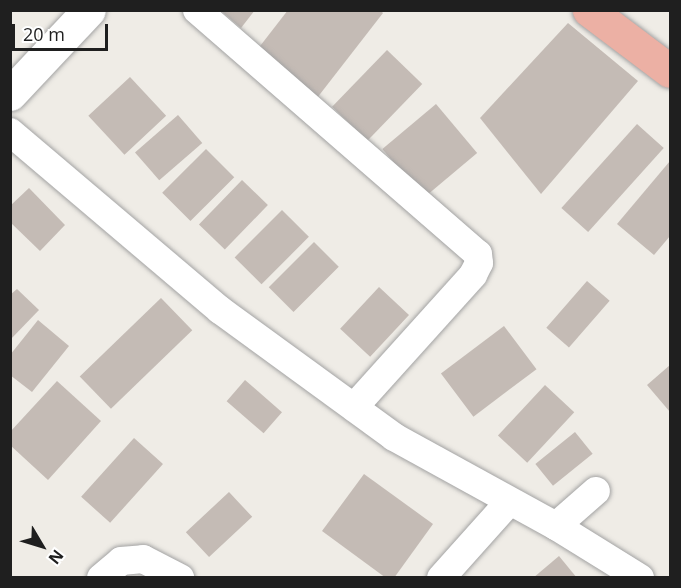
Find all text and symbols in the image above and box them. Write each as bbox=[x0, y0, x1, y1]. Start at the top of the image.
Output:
scale bar bbox=[15, 12, 111, 50]
text: 20 m bbox=[23, 22, 65, 46]
north arrow bbox=[12, 516, 72, 576]
text: N bbox=[44, 545, 69, 569]

